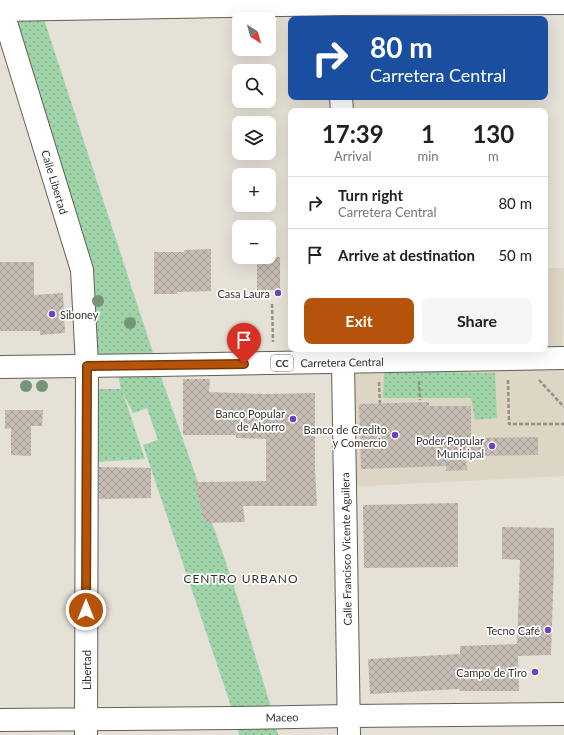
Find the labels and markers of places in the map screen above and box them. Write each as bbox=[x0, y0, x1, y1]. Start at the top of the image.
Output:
place label: Casa Laura bbox=[218, 287, 270, 300]
marker: Casa Laura bbox=[273, 288, 283, 298]
place label: Siboney bbox=[60, 308, 99, 321]
marker: Siboney bbox=[47, 309, 57, 319]
pin bbox=[227, 323, 261, 364]
place label: Banco Popular de Ahorro bbox=[215, 407, 285, 433]
marker: Banco Popular de Ahorro bbox=[288, 414, 298, 424]
place label: Banco de Credito y Comercio bbox=[304, 423, 387, 449]
marker: Banco de Credito y Comercio bbox=[390, 430, 400, 440]
place label: Poder Popular Municipal bbox=[416, 434, 484, 460]
marker: Poder Popular Municipal bbox=[487, 441, 497, 451]
place label: Tecno Café bbox=[486, 624, 540, 637]
marker: Tecno Café bbox=[543, 625, 553, 635]
place label: Campo de Tiro bbox=[456, 666, 527, 679]
marker: Campo de Tiro bbox=[530, 667, 540, 677]

